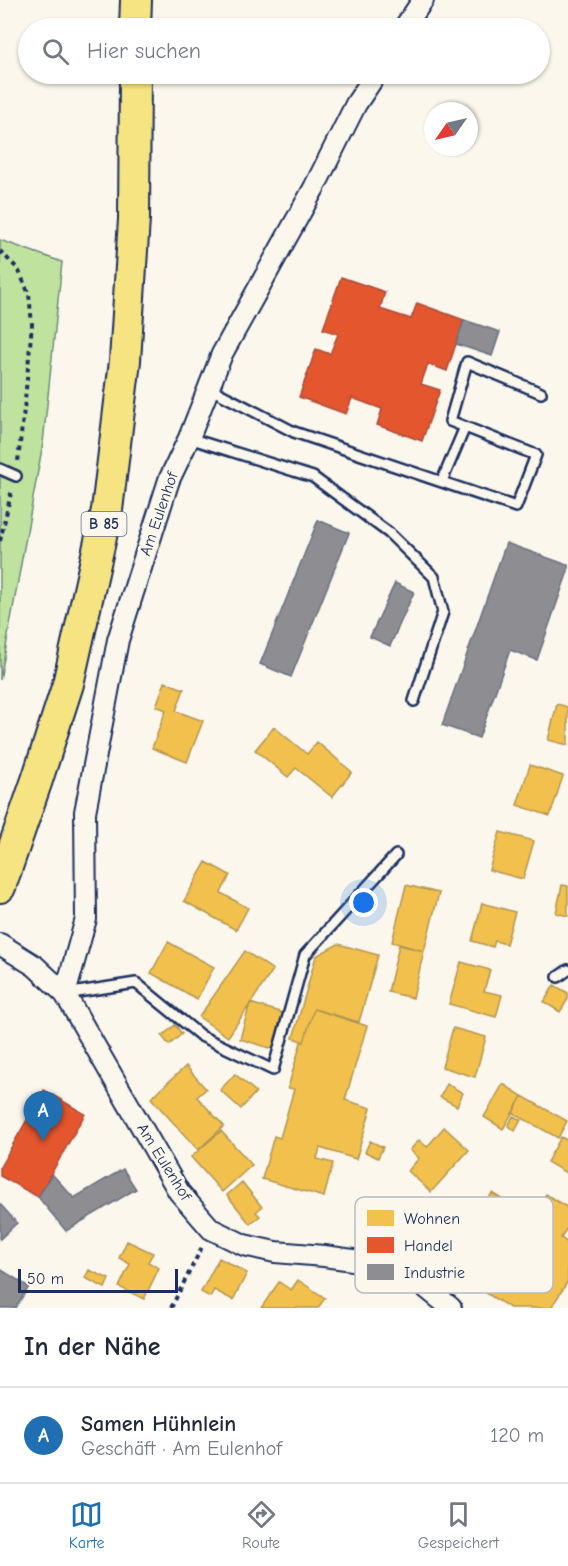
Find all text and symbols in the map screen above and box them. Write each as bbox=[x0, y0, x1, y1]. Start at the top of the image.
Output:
search box bbox=[18, 18, 550, 84]
icon: search bbox=[39, 35, 72, 68]
text: Hier suchen bbox=[87, 38, 201, 64]
north arrow bbox=[424, 102, 478, 156]
street label: Am Eulenhof bbox=[136, 468, 182, 558]
road number: B 85 bbox=[82, 512, 126, 536]
your location bbox=[349, 888, 378, 917]
pin: A bbox=[24, 1092, 63, 1141]
street label: Am Eulenhof bbox=[133, 1120, 196, 1205]
legend bbox=[355, 1197, 553, 1293]
text: Wohnen bbox=[404, 1210, 460, 1228]
text: Handel bbox=[404, 1237, 453, 1255]
text: Industrie bbox=[404, 1264, 465, 1282]
scale bar bbox=[18, 1266, 178, 1294]
text: 50 m bbox=[27, 1270, 64, 1288]
text: In der Nähe bbox=[24, 1332, 161, 1362]
text: Samen Hühnlein bbox=[81, 1411, 236, 1437]
text: A bbox=[38, 1424, 49, 1447]
text: 120 m bbox=[490, 1424, 544, 1447]
text: Geschäft · Am Eulenhof bbox=[81, 1437, 282, 1460]
tab: Karte bbox=[69, 1498, 104, 1552]
tab: Route bbox=[242, 1498, 280, 1552]
tab: Gespeichert bbox=[418, 1498, 499, 1552]

